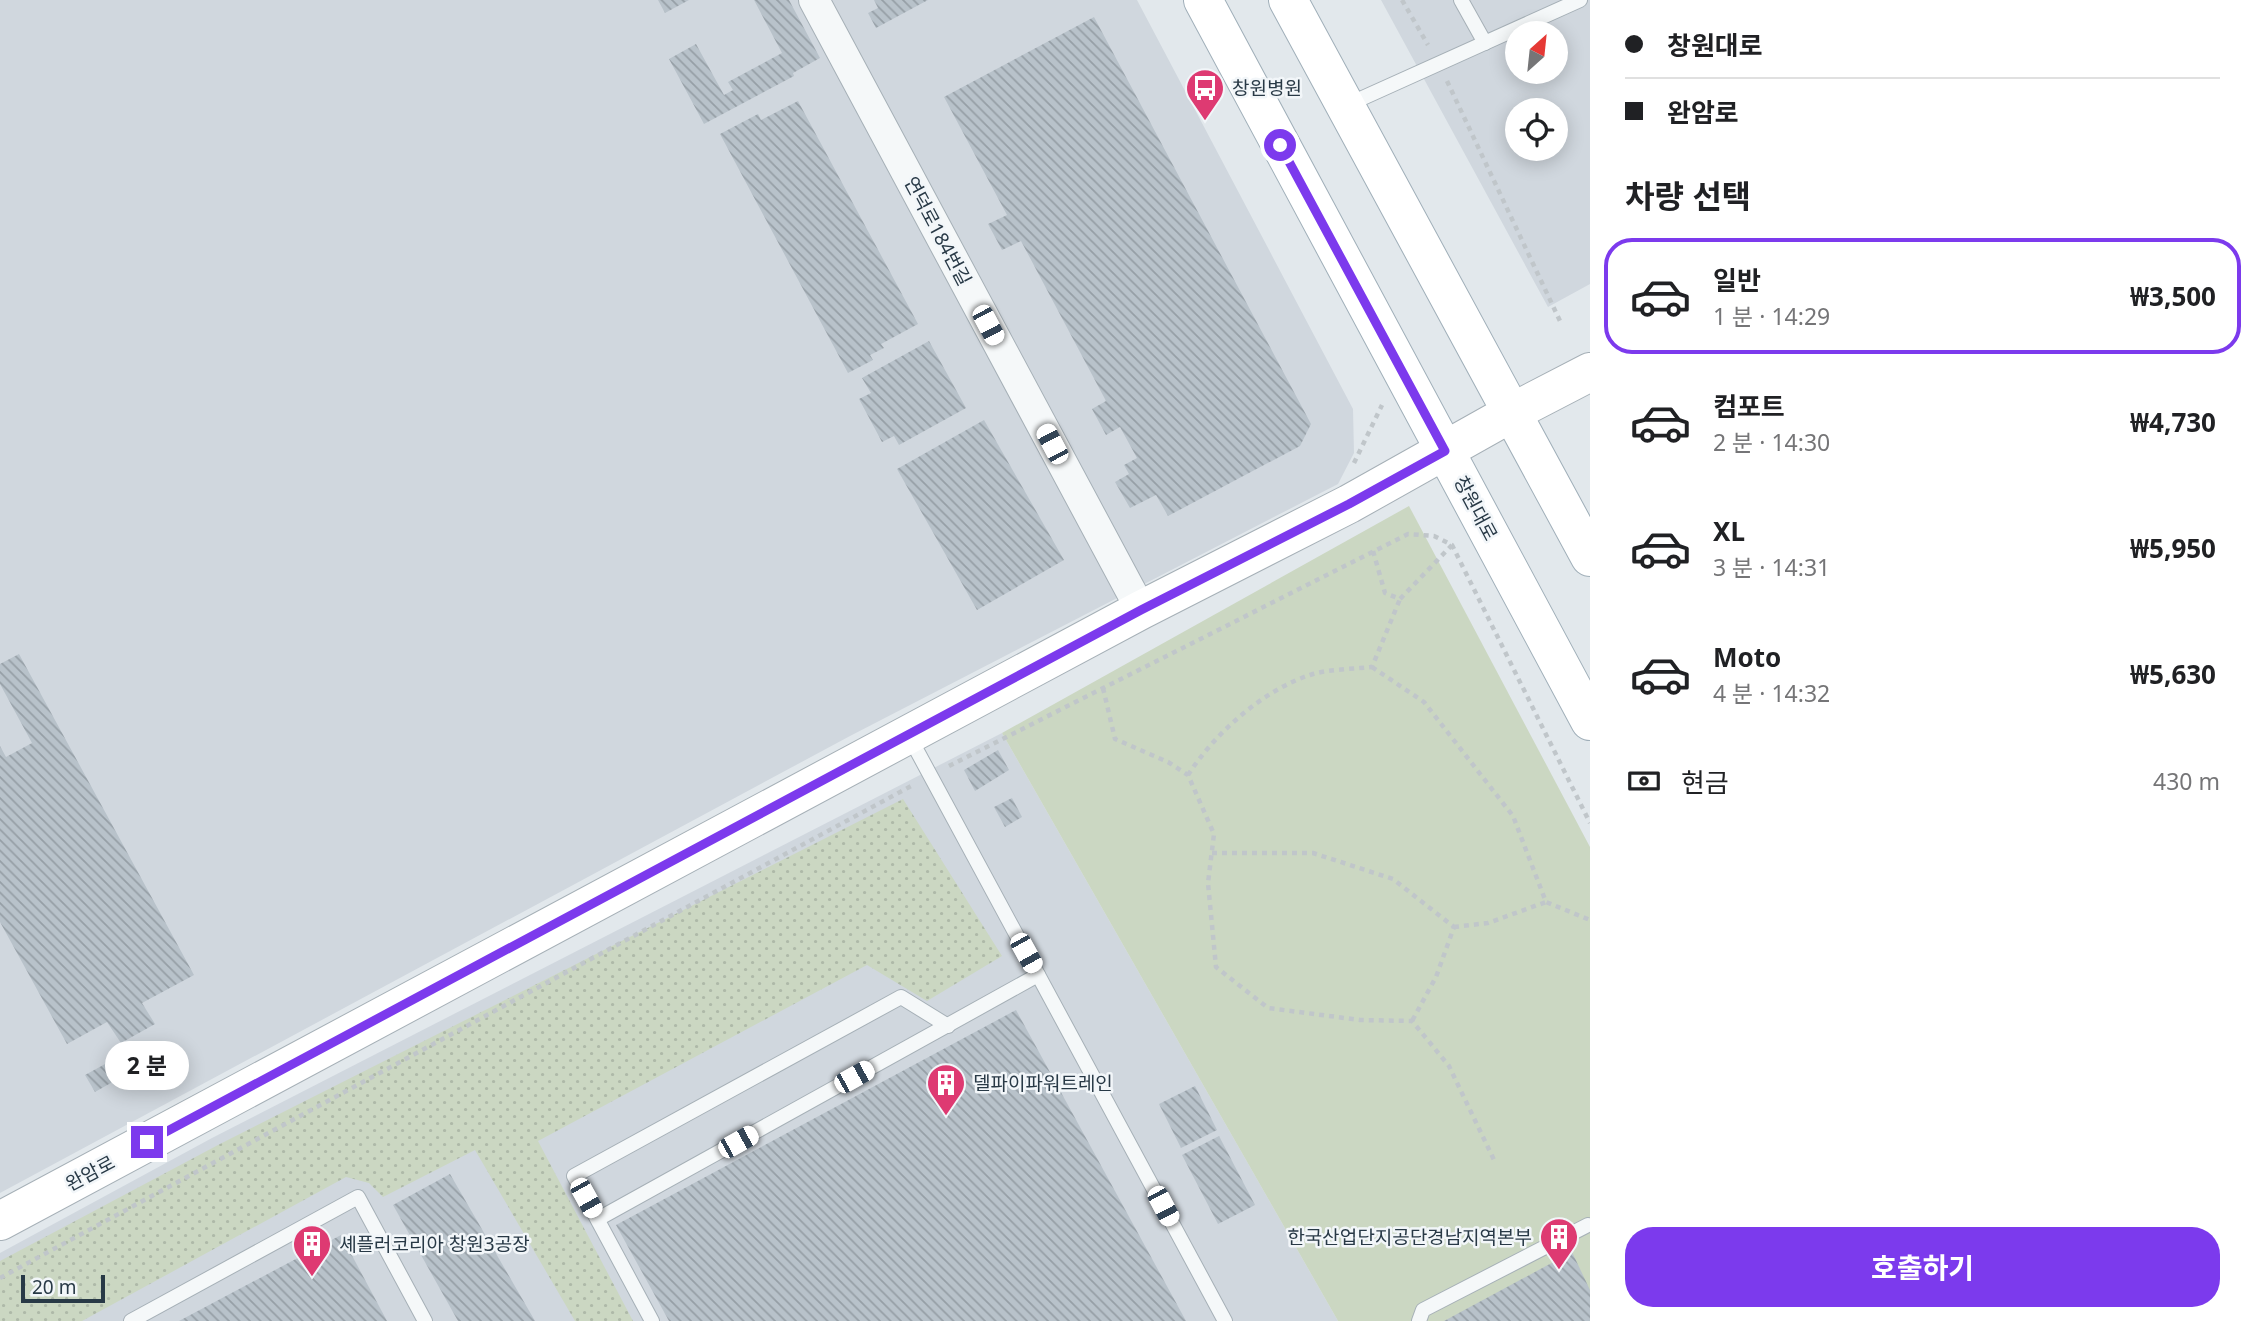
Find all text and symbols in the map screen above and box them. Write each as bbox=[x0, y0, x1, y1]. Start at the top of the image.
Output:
north arrow bbox=[1505, 21, 1568, 84]
map controls bbox=[1505, 21, 1568, 161]
text: 창원대로 bbox=[1667, 27, 1763, 63]
bus stop icon: 창원병원 bbox=[1184, 67, 1226, 122]
place label: 창원병원 bbox=[1232, 75, 1302, 101]
text: 완암로 bbox=[1667, 94, 1739, 130]
button: locate bbox=[1505, 98, 1568, 161]
route start bbox=[1264, 129, 1296, 161]
street label: 연덕로184번길 bbox=[898, 172, 978, 290]
text: 차량 선택 bbox=[1625, 174, 1751, 217]
text: 일반 bbox=[1713, 262, 1761, 298]
icon: car bbox=[1629, 265, 1692, 328]
text: ₩3,500 bbox=[2130, 278, 2216, 314]
text: 1 분 · 14:29 bbox=[1713, 300, 1830, 332]
car bbox=[969, 302, 1008, 348]
text: 컴포트 bbox=[1713, 388, 1785, 424]
icon: car bbox=[1629, 391, 1692, 454]
text: ₩4,730 bbox=[2130, 404, 2216, 440]
car bbox=[1033, 421, 1072, 467]
text: 2 분 · 14:30 bbox=[1713, 426, 1830, 458]
street label: 창원대로 bbox=[1448, 471, 1504, 545]
text: XL bbox=[1713, 513, 1745, 549]
icon: car bbox=[1629, 517, 1692, 580]
text: ₩5,950 bbox=[2130, 530, 2216, 566]
text: 3 분 · 14:31 bbox=[1713, 551, 1830, 583]
text: Moto bbox=[1713, 639, 1781, 675]
icon: car bbox=[1629, 643, 1692, 706]
text: ₩5,630 bbox=[2130, 656, 2216, 692]
text: 4 분 · 14:32 bbox=[1713, 677, 1830, 709]
icon: cash bbox=[1625, 762, 1663, 800]
text: 현금 bbox=[1681, 764, 1729, 800]
text: 430 m bbox=[2153, 765, 2220, 797]
car bbox=[1007, 930, 1046, 976]
callout: 2 분 bbox=[105, 1040, 189, 1090]
text: 2 분 bbox=[127, 1049, 167, 1081]
car bbox=[831, 1058, 878, 1096]
building icon: 델파이파워트레인 bbox=[925, 1062, 967, 1117]
place label: 델파이파워트레인 bbox=[973, 1070, 1113, 1096]
car bbox=[715, 1123, 762, 1161]
route end bbox=[131, 1126, 163, 1158]
street label: 완암로 bbox=[61, 1149, 119, 1197]
car bbox=[567, 1175, 606, 1221]
car bbox=[1144, 1183, 1183, 1229]
building icon: 한국산업단지공단경남지역본부 bbox=[1538, 1216, 1580, 1271]
building icon: 셰플러코리아 창원3공장 bbox=[291, 1223, 333, 1278]
place label: 한국산업단지공단경남지역본부 bbox=[1287, 1224, 1532, 1250]
button: 호출하기 bbox=[1625, 1227, 2220, 1307]
place label: 셰플러코리아 창원3공장 bbox=[339, 1231, 530, 1257]
scale bar bbox=[21, 1272, 105, 1304]
text: 20 m bbox=[32, 1274, 76, 1300]

